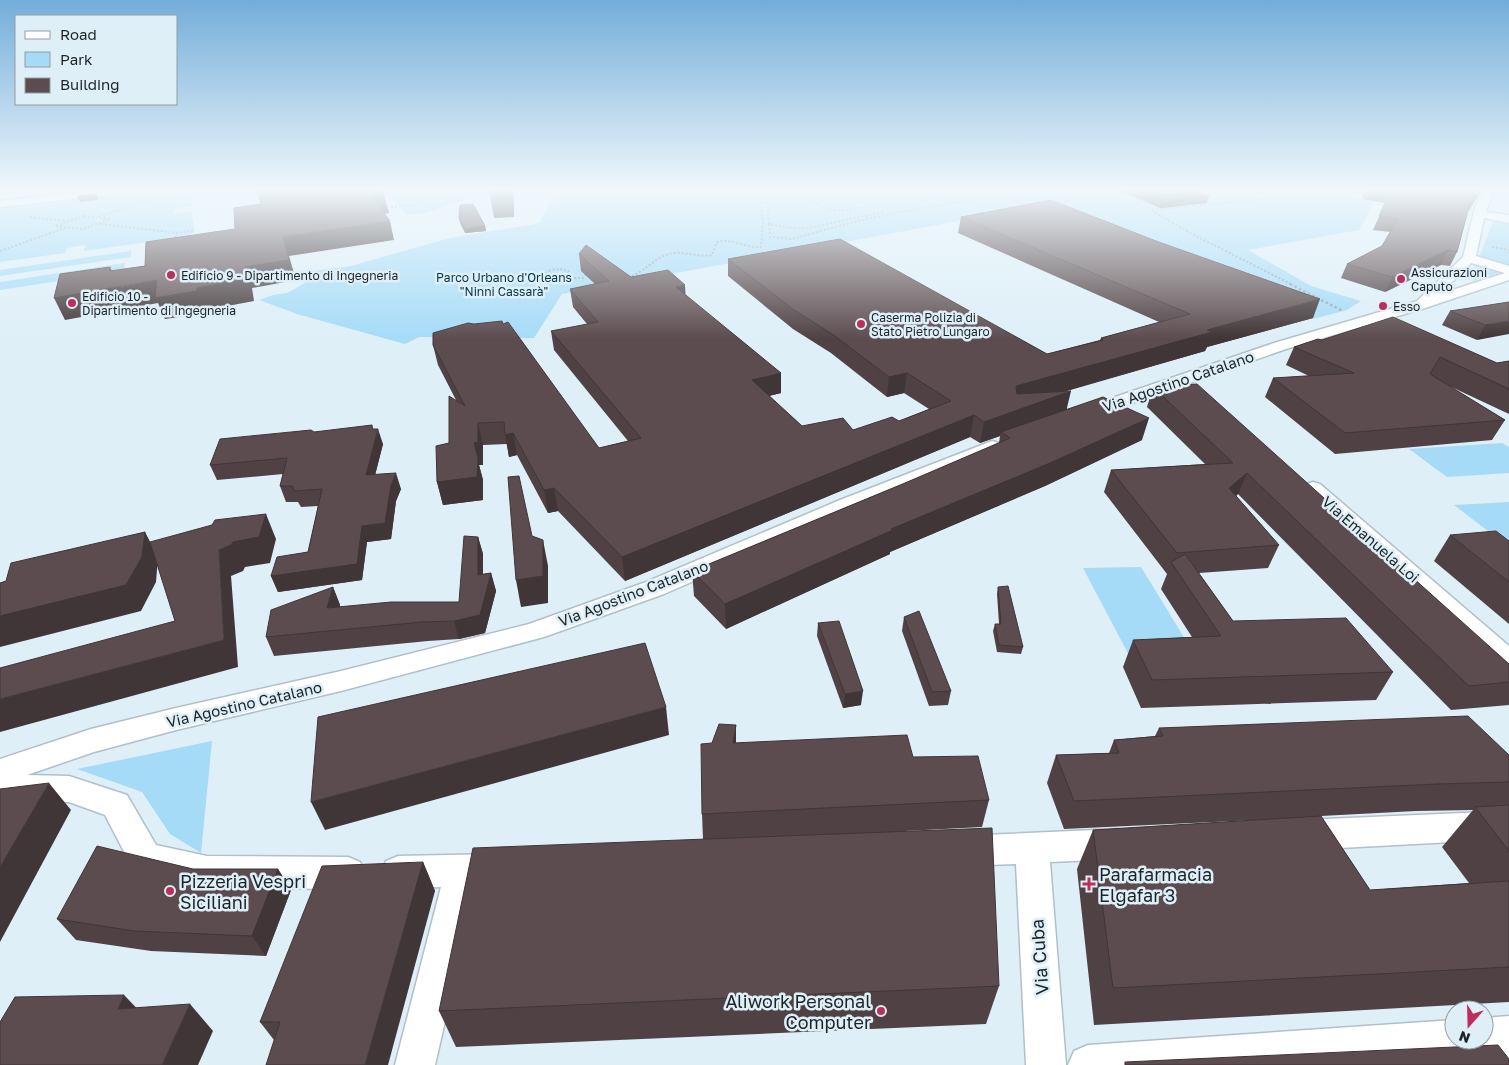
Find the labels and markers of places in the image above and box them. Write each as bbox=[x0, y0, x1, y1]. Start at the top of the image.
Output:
place label: Assicurazioni Caputo bbox=[1411, 265, 1487, 294]
place label: Edificio 9 - Dipartimento di Ingegneria bbox=[181, 268, 398, 283]
marker: Edificio 9 - Dipartimento di Ingegneria bbox=[165, 269, 177, 281]
marker: Assicurazioni Caputo bbox=[1395, 273, 1407, 285]
place label: Edificio 10 - Dipartimento di Ingegneria bbox=[82, 289, 236, 318]
marker: Edificio 10 - Dipartimento di Ingegneria bbox=[66, 297, 78, 309]
place label: Esso bbox=[1393, 299, 1420, 314]
marker: Esso bbox=[1377, 300, 1389, 312]
place label: Caserma Polizia di Stato Pietro Lungaro bbox=[871, 310, 990, 339]
marker: Caserma Polizia di Stato Pietro Lungaro bbox=[855, 318, 867, 330]
place label: Parafarmacia Elgafar 3 bbox=[1099, 863, 1212, 906]
place label: Pizzeria Vespri Siciliani bbox=[180, 870, 306, 913]
marker: Parafarmacia Elgafar 3 bbox=[1083, 878, 1095, 890]
marker: Pizzeria Vespri Siciliani bbox=[164, 885, 176, 897]
place label: Aliwork Personal Computer bbox=[725, 990, 871, 1033]
marker: Aliwork Personal Computer bbox=[875, 1005, 887, 1017]

